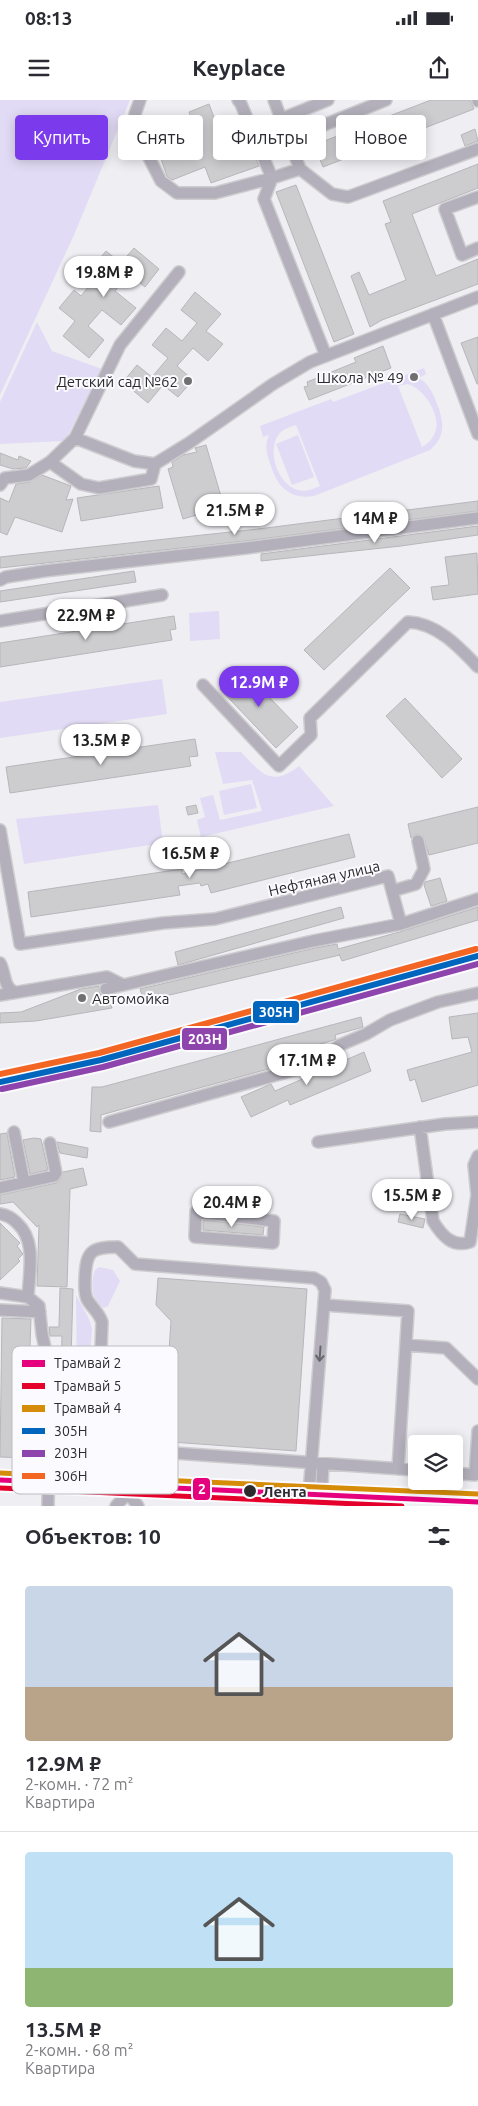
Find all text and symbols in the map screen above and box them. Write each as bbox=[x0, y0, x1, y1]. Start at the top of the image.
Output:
text: 08:13 bbox=[25, 7, 73, 29]
icon: menu bbox=[25, 54, 53, 82]
icon: share bbox=[425, 54, 453, 82]
text: Keyplace bbox=[192, 55, 286, 80]
chip: Купить bbox=[15, 115, 108, 160]
chip: Снять bbox=[118, 115, 203, 160]
chip: Фильтры bbox=[213, 115, 326, 160]
chip: Новое bbox=[336, 115, 426, 160]
pin: 19.8M ₽ bbox=[58, 256, 150, 298]
text: 19.8M ₽ bbox=[75, 263, 133, 281]
place label: Школа № 49 bbox=[316, 369, 404, 386]
marker: Школа № 49 bbox=[408, 371, 420, 383]
place label: Детский сад №62 bbox=[56, 373, 178, 390]
marker: Детский сад №62 bbox=[182, 375, 194, 387]
pin: 21.5M ₽ bbox=[189, 494, 281, 536]
text: 21.5M ₽ bbox=[206, 501, 264, 519]
pin: 14M ₽ bbox=[340, 502, 410, 544]
text: 14M ₽ bbox=[352, 509, 398, 527]
pin: 22.9M ₽ bbox=[40, 598, 132, 641]
text: 22.9M ₽ bbox=[57, 606, 115, 624]
pin: 12.9M ₽ bbox=[213, 666, 305, 708]
text: 12.9M ₽ bbox=[230, 673, 288, 691]
pin: 13.5M ₽ bbox=[55, 724, 147, 766]
text: 13.5M ₽ bbox=[72, 731, 130, 749]
pin: 16.5M ₽ bbox=[144, 836, 236, 879]
text: 16.5M ₽ bbox=[161, 844, 219, 862]
street label: Нефтяная улица bbox=[267, 857, 381, 899]
place label: Автомойка bbox=[92, 990, 169, 1007]
marker: Автомойка bbox=[76, 992, 88, 1004]
line badge: 305Н bbox=[252, 1000, 300, 1024]
text: 305Н bbox=[259, 1004, 293, 1020]
line badge: 203Н bbox=[181, 1027, 228, 1051]
text: 203Н bbox=[188, 1031, 222, 1047]
pin: 17.1M ₽ bbox=[261, 1044, 353, 1086]
text: 17.1M ₽ bbox=[278, 1051, 336, 1069]
pin: 15.5M ₽ bbox=[366, 1178, 458, 1221]
pin: 20.4M ₽ bbox=[186, 1186, 278, 1228]
text: 15.5M ₽ bbox=[383, 1186, 441, 1204]
text: 20.4M ₽ bbox=[203, 1193, 261, 1211]
one-way arrow bbox=[316, 1345, 325, 1361]
legend bbox=[12, 1346, 178, 1494]
text: Трамвай 2 bbox=[54, 1355, 121, 1371]
text: Трамвай 5 bbox=[54, 1378, 121, 1394]
text: Трамвай 4 bbox=[54, 1400, 121, 1416]
text: 305Н bbox=[54, 1423, 87, 1439]
map controls bbox=[408, 1435, 463, 1490]
button: layers bbox=[408, 1435, 463, 1490]
text: 203Н bbox=[54, 1445, 87, 1461]
text: 306Н bbox=[54, 1468, 87, 1484]
line badge: 2 bbox=[192, 1477, 211, 1501]
text: 2 bbox=[198, 1481, 206, 1497]
marker: Лента bbox=[242, 1483, 258, 1499]
place label: Лента bbox=[262, 1483, 307, 1500]
icon: filters bbox=[425, 1522, 453, 1550]
text: Объектов: 10 bbox=[25, 1524, 161, 1548]
icon: home bbox=[194, 1619, 284, 1709]
text: 12.9M ₽ bbox=[25, 1751, 101, 1775]
text: 2-комн. · 72 m² bbox=[25, 1775, 133, 1793]
text: Квартира bbox=[25, 1793, 95, 1811]
icon: home bbox=[194, 1884, 284, 1974]
text: 13.5M ₽ bbox=[25, 2017, 101, 2041]
text: 2-комн. · 68 m² bbox=[25, 2041, 133, 2059]
text: Квартира bbox=[25, 2059, 95, 2077]

